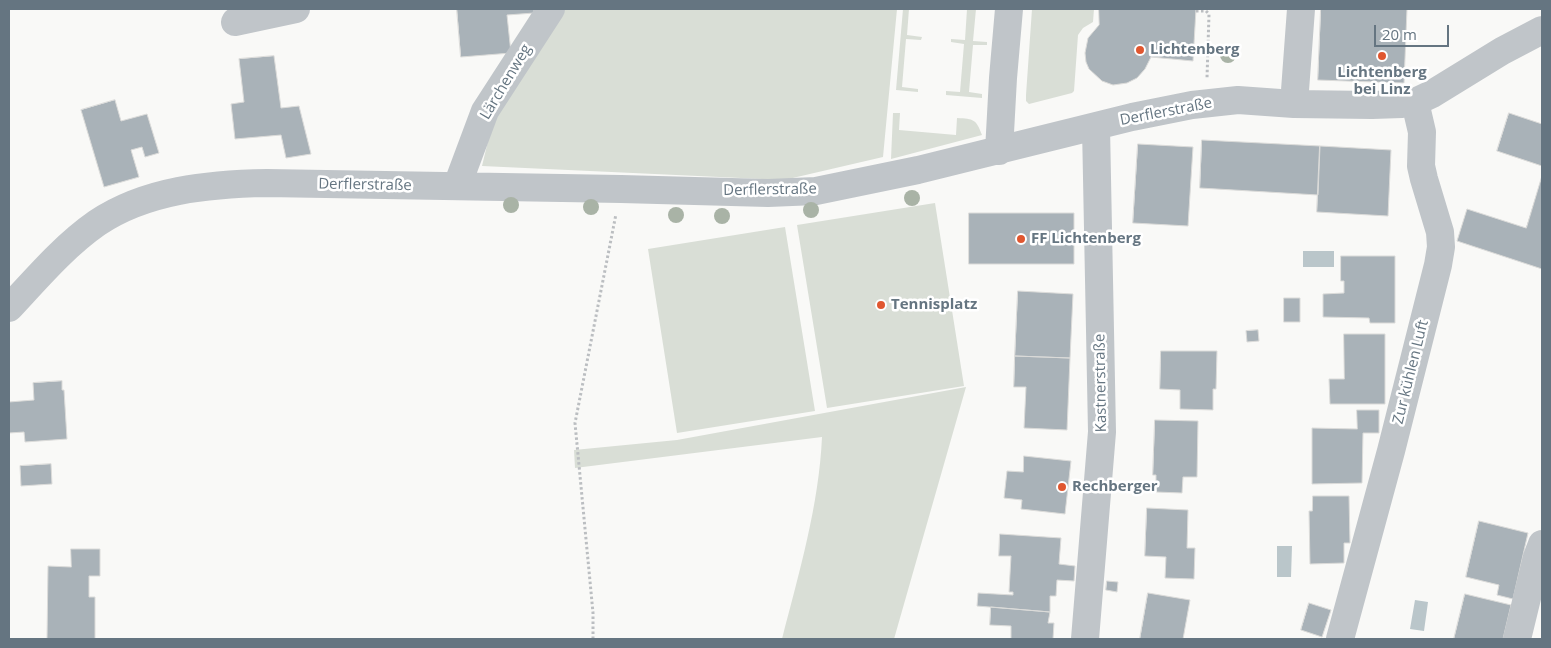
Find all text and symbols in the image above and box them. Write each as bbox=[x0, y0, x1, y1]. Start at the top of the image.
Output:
scale bar bbox=[1376, 15, 1451, 47]
text: 20 m bbox=[1382, 24, 1417, 44]
street label: Lärchenweg bbox=[477, 41, 535, 123]
place label: Lichtenberg bbox=[1150, 41, 1239, 59]
marker: Lichtenberg bbox=[1134, 44, 1146, 56]
marker: Lichtenberg bei Linz bbox=[1376, 50, 1388, 62]
place label: Lichtenberg bei Linz bbox=[1337, 64, 1427, 99]
street label: Derflerstraße bbox=[1118, 94, 1214, 130]
street label: Derflerstraße bbox=[318, 175, 412, 195]
street label: Derflerstraße bbox=[723, 180, 817, 200]
place label: FF Lichtenberg bbox=[1031, 230, 1141, 248]
marker: FF Lichtenberg bbox=[1015, 233, 1027, 245]
place label: Tennisplatz bbox=[891, 296, 977, 314]
marker: Tennisplatz bbox=[875, 299, 887, 311]
street label: Zur kühlen Luft bbox=[1389, 318, 1433, 426]
street label: Kastnerstraße bbox=[1091, 334, 1111, 432]
place label: Rechberger bbox=[1072, 478, 1158, 496]
marker: Rechberger bbox=[1056, 481, 1068, 493]

